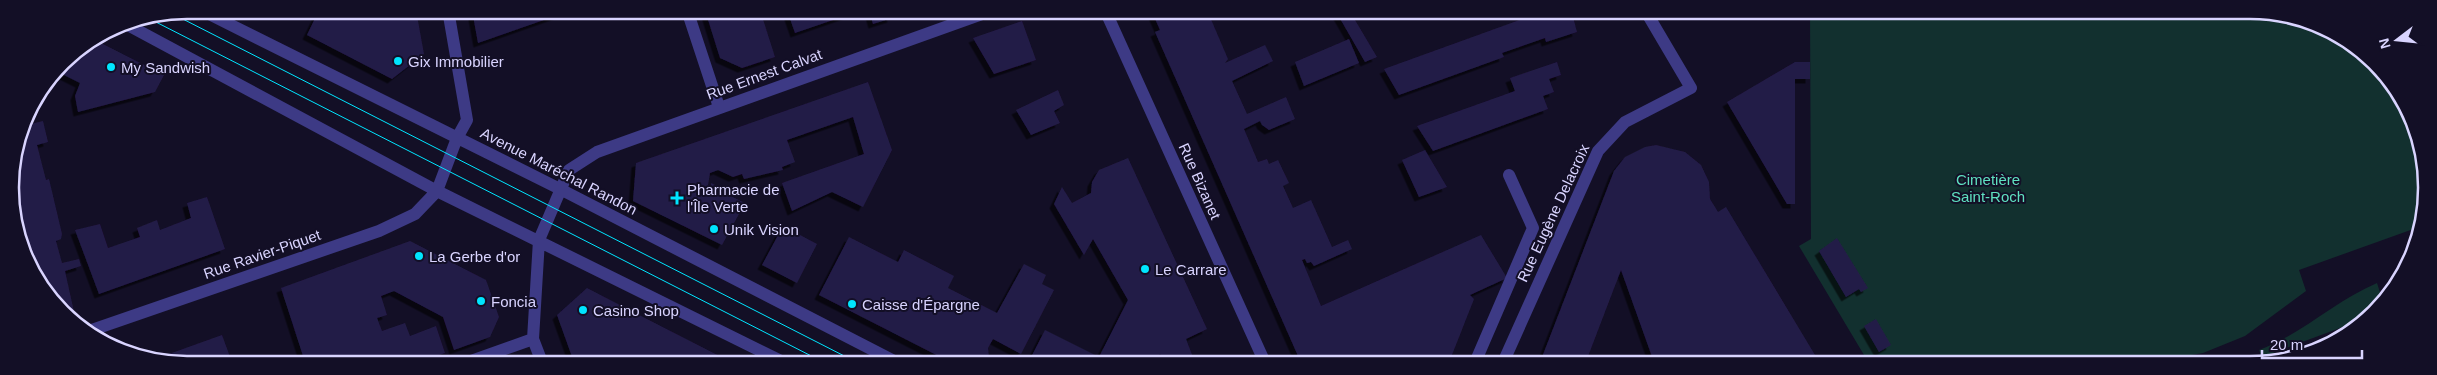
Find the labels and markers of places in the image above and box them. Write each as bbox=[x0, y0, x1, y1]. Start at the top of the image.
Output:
place label: Gix Immobilier bbox=[408, 53, 504, 70]
marker: Gix Immobilier bbox=[392, 55, 404, 67]
place label: My Sandwish bbox=[121, 59, 210, 76]
marker: My Sandwish bbox=[105, 61, 117, 73]
place label: Pharmacie de l'Île Verte bbox=[687, 181, 780, 215]
marker: Pharmacie de l'Île Verte bbox=[671, 192, 683, 204]
place label: Unik Vision bbox=[724, 221, 799, 238]
marker: Unik Vision bbox=[708, 223, 720, 235]
place label: La Gerbe d'or bbox=[429, 248, 520, 265]
marker: La Gerbe d'or bbox=[413, 250, 425, 262]
place label: Le Carrare bbox=[1155, 261, 1227, 278]
marker: Le Carrare bbox=[1139, 263, 1151, 275]
place label: Foncia bbox=[491, 293, 537, 310]
marker: Foncia bbox=[475, 295, 487, 307]
place label: Caisse d'Épargne bbox=[862, 296, 980, 313]
marker: Caisse d'Épargne bbox=[846, 298, 858, 310]
place label: Casino Shop bbox=[593, 302, 679, 319]
marker: Casino Shop bbox=[577, 304, 589, 316]

